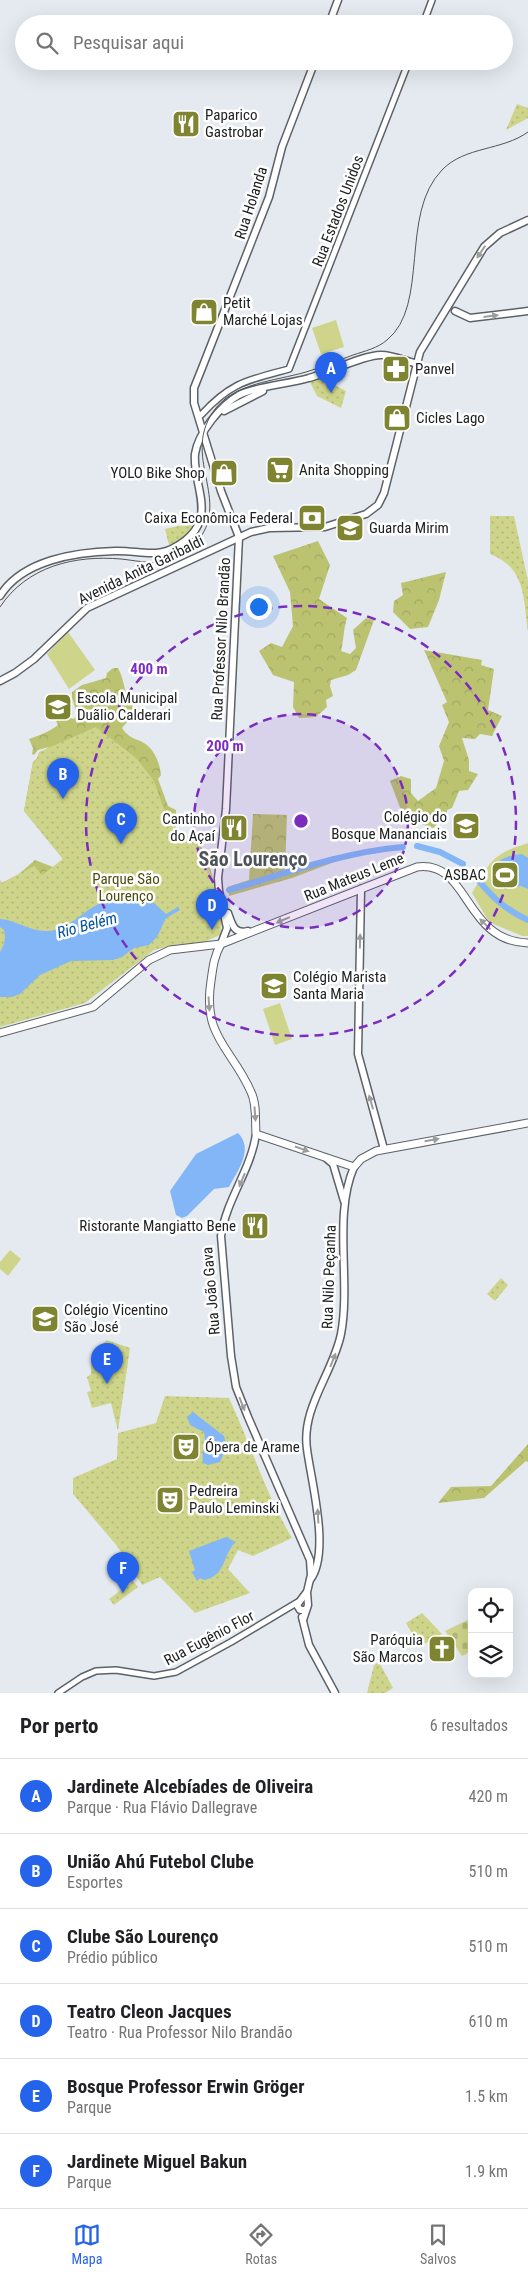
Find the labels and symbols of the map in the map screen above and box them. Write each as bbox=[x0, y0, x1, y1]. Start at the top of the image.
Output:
place label: Paparico Gastrobar bbox=[205, 106, 264, 141]
restaurant icon: Paparico Gastrobar bbox=[171, 109, 201, 139]
street label: Rua Estados Unidos bbox=[308, 153, 368, 269]
street label: Rua Holanda bbox=[231, 164, 271, 242]
one-way arrow bbox=[476, 245, 486, 259]
place label: Petit Marché Lojas bbox=[223, 294, 303, 329]
shop icon: Petit Marché Lojas bbox=[189, 297, 219, 327]
one-way arrow bbox=[483, 311, 499, 319]
pin: A bbox=[315, 352, 347, 393]
pharmacy icon: Panvel bbox=[381, 354, 411, 384]
place label: Panvel bbox=[415, 360, 454, 378]
shop icon: Cicles Lago bbox=[382, 403, 412, 433]
place label: Cicles Lago bbox=[416, 409, 485, 427]
supermarket icon: Anita Shopping bbox=[265, 455, 295, 485]
shop icon: YOLO Bike Shop bbox=[209, 458, 239, 488]
place label: Anita Shopping bbox=[299, 461, 389, 479]
place label: YOLO Bike Shop bbox=[111, 464, 205, 482]
bank icon: Caixa Econômica Federal bbox=[297, 503, 327, 533]
place label: Caixa Econômica Federal bbox=[144, 509, 293, 527]
school or university icon: Guarda Mirim bbox=[335, 513, 365, 543]
place label: Guarda Mirim bbox=[369, 519, 449, 537]
street label: Avenida Anita Garibaldi bbox=[75, 532, 207, 608]
street label: Rua Professor Nilo Brandão bbox=[208, 557, 234, 721]
your location bbox=[246, 594, 272, 620]
text: 400 m bbox=[130, 660, 168, 678]
place label: Escola Municipal Duãlio Calderari bbox=[77, 689, 178, 724]
school or university icon: Escola Municipal Duãlio Calderari bbox=[43, 692, 73, 722]
text: 200 m bbox=[206, 737, 244, 755]
pin: B bbox=[47, 758, 79, 799]
pin: C bbox=[105, 803, 137, 844]
place label: Colégio do Bosque Mananciais bbox=[331, 808, 447, 843]
place label: Cantinho do Açaí bbox=[162, 810, 216, 845]
school or university icon: Colégio do Bosque Mananciais bbox=[451, 811, 481, 841]
centre of rings bbox=[292, 812, 310, 830]
restaurant icon: Cantinho do Açaí bbox=[219, 813, 249, 843]
district label: São Lourenço bbox=[198, 847, 308, 871]
street label: Rua Mateus Leme bbox=[302, 849, 406, 905]
sports icon: ASBAC bbox=[490, 860, 520, 890]
place label: ASBAC bbox=[444, 866, 486, 884]
park label: Parque São Lourenço bbox=[92, 870, 160, 905]
pin: D bbox=[196, 889, 228, 930]
water label: Rio Belém bbox=[55, 908, 119, 942]
one-way arrow bbox=[276, 917, 290, 925]
one-way arrow bbox=[479, 918, 491, 930]
one-way arrow bbox=[356, 932, 364, 948]
place label: Colégio Marista Santa Maria bbox=[293, 968, 386, 1003]
school or university icon: Colégio Marista Santa Maria bbox=[259, 971, 289, 1001]
one-way arrow bbox=[205, 996, 213, 1012]
one-way arrow bbox=[366, 1095, 374, 1110]
one-way arrow bbox=[251, 1106, 259, 1122]
one-way arrow bbox=[425, 1136, 441, 1144]
one-way arrow bbox=[295, 1146, 310, 1154]
one-way arrow bbox=[237, 1173, 245, 1187]
restaurant icon: Ristorante Mangiatto Bene bbox=[240, 1211, 270, 1241]
place label: Ristorante Mangiatto Bene bbox=[79, 1217, 236, 1235]
street label: Rua Nilo Peçanha bbox=[318, 1225, 340, 1329]
street label: Rua João Gava bbox=[198, 1246, 224, 1336]
place label: Colégio Vicentino São José bbox=[64, 1301, 168, 1336]
school or university icon: Colégio Vicentino São José bbox=[30, 1304, 60, 1334]
pin: E bbox=[91, 1343, 123, 1384]
one-way arrow bbox=[329, 1353, 337, 1367]
one-way arrow bbox=[239, 1396, 246, 1411]
theatre icon: Ópera de Arame bbox=[171, 1432, 201, 1462]
place label: Ópera de Arame bbox=[205, 1438, 300, 1456]
place label: Pedreira Paulo Leminski bbox=[189, 1482, 279, 1517]
theatre icon: Pedreira Paulo Leminski bbox=[155, 1485, 185, 1515]
one-way arrow bbox=[313, 1508, 321, 1524]
pin: F bbox=[107, 1552, 139, 1593]
street label: Rua Eugênio Flor bbox=[161, 1607, 257, 1669]
place label: Paróquia São Marcos bbox=[353, 1631, 423, 1666]
church icon: Paróquia São Marcos bbox=[427, 1634, 457, 1664]

